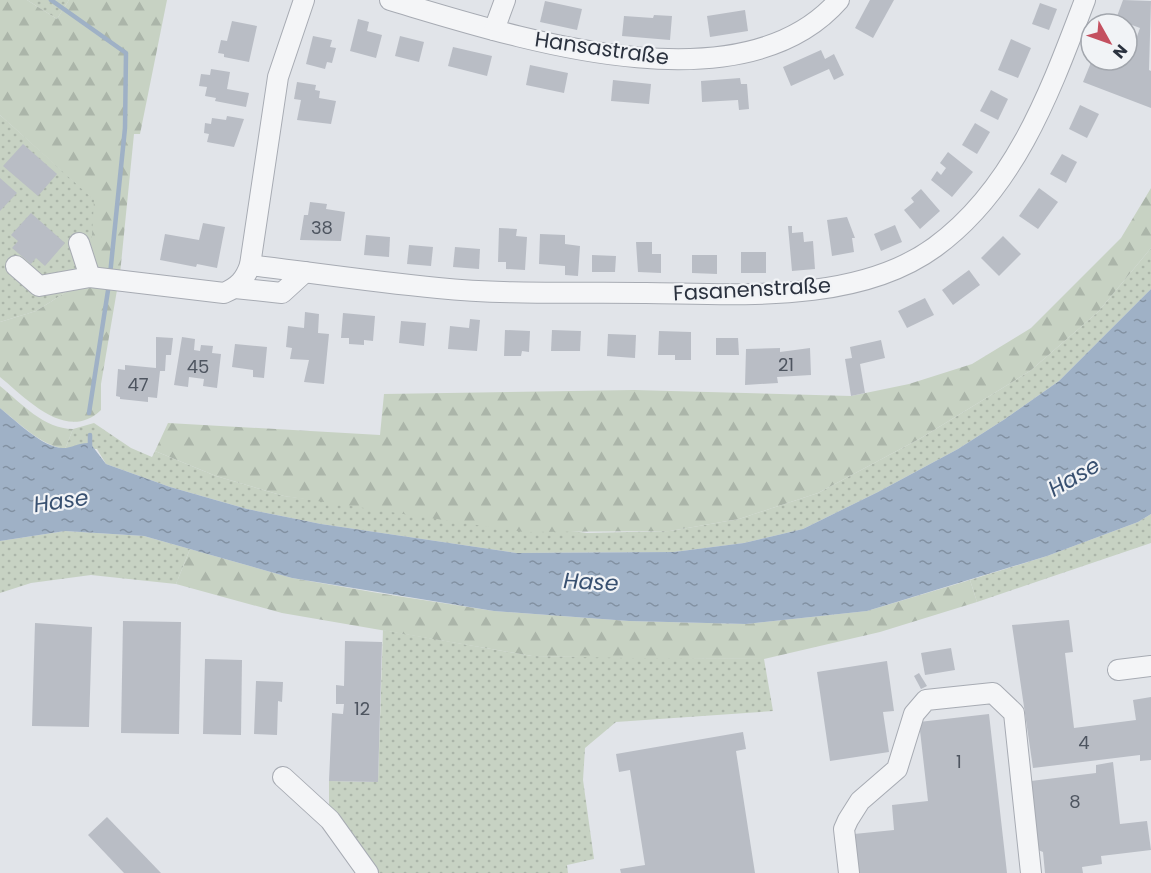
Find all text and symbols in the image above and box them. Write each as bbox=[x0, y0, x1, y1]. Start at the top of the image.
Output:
north arrow bbox=[1079, 12, 1139, 72]
street label: Hansastraße bbox=[533, 24, 671, 72]
text: N bbox=[1107, 39, 1133, 63]
house number: 38 bbox=[311, 215, 333, 240]
street label: Fasanenstraße bbox=[672, 270, 832, 308]
house number: 21 bbox=[778, 352, 794, 377]
house number: 45 bbox=[187, 354, 209, 379]
house number: 47 bbox=[127, 372, 149, 397]
water label: Hase bbox=[1042, 450, 1106, 504]
water label: Hase bbox=[32, 482, 90, 520]
water label: Hase bbox=[563, 565, 619, 599]
house number: 12 bbox=[354, 696, 370, 721]
house number: 4 bbox=[1078, 730, 1090, 755]
house number: 1 bbox=[956, 749, 962, 774]
house number: 8 bbox=[1069, 789, 1081, 814]

